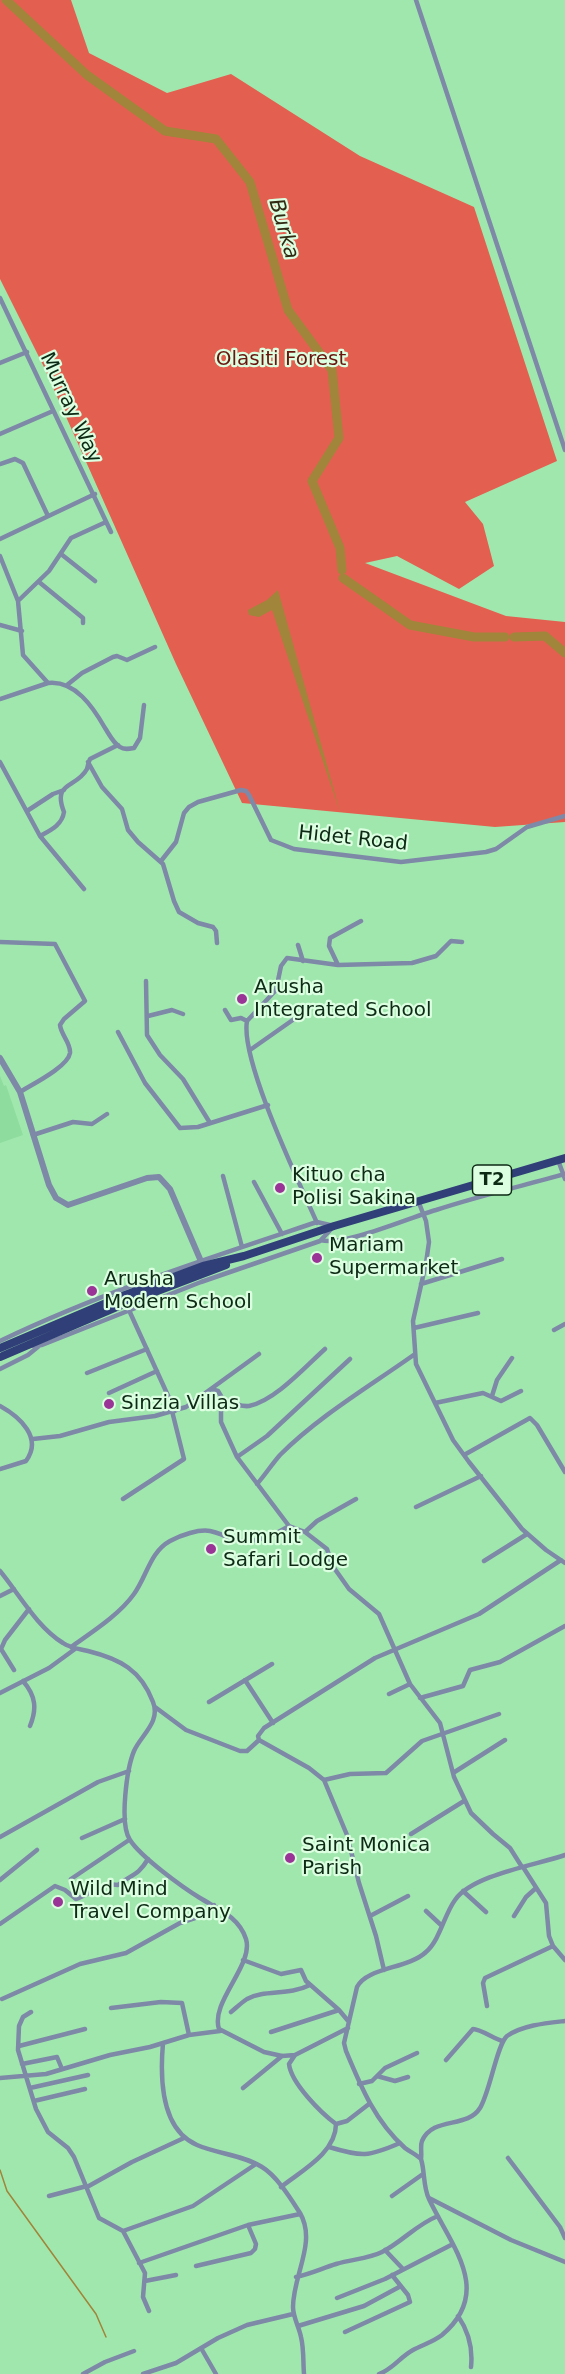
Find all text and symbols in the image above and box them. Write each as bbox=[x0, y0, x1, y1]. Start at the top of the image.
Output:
water label: Burka bbox=[262, 196, 304, 262]
park label: Olasiti Forest bbox=[216, 348, 346, 372]
street label: Murray Way bbox=[34, 349, 106, 467]
street label: Hidet Road bbox=[297, 821, 409, 857]
place label: Arusha Integrated School bbox=[254, 976, 431, 1023]
marker: Arusha Integrated School bbox=[235, 992, 249, 1006]
place label: Kituo cha Polisi Sakina bbox=[292, 1164, 416, 1211]
road number: T2 bbox=[472, 1165, 512, 1195]
marker: Kituo cha Polisi Sakina bbox=[273, 1181, 287, 1195]
place label: Mariam Supermarket bbox=[329, 1234, 458, 1281]
marker: Mariam Supermarket bbox=[310, 1251, 324, 1265]
place label: Arusha Modern School bbox=[104, 1268, 252, 1315]
marker: Arusha Modern School bbox=[85, 1284, 99, 1298]
place label: Sinzia Villas bbox=[121, 1392, 239, 1416]
marker: Sinzia Villas bbox=[102, 1397, 116, 1411]
place label: Summit Safari Lodge bbox=[223, 1526, 348, 1573]
marker: Summit Safari Lodge bbox=[204, 1542, 218, 1556]
place label: Saint Monica Parish bbox=[302, 1834, 430, 1881]
marker: Saint Monica Parish bbox=[283, 1851, 297, 1865]
place label: Wild Mind Travel Company bbox=[70, 1878, 231, 1925]
marker: Wild Mind Travel Company bbox=[51, 1895, 65, 1909]

